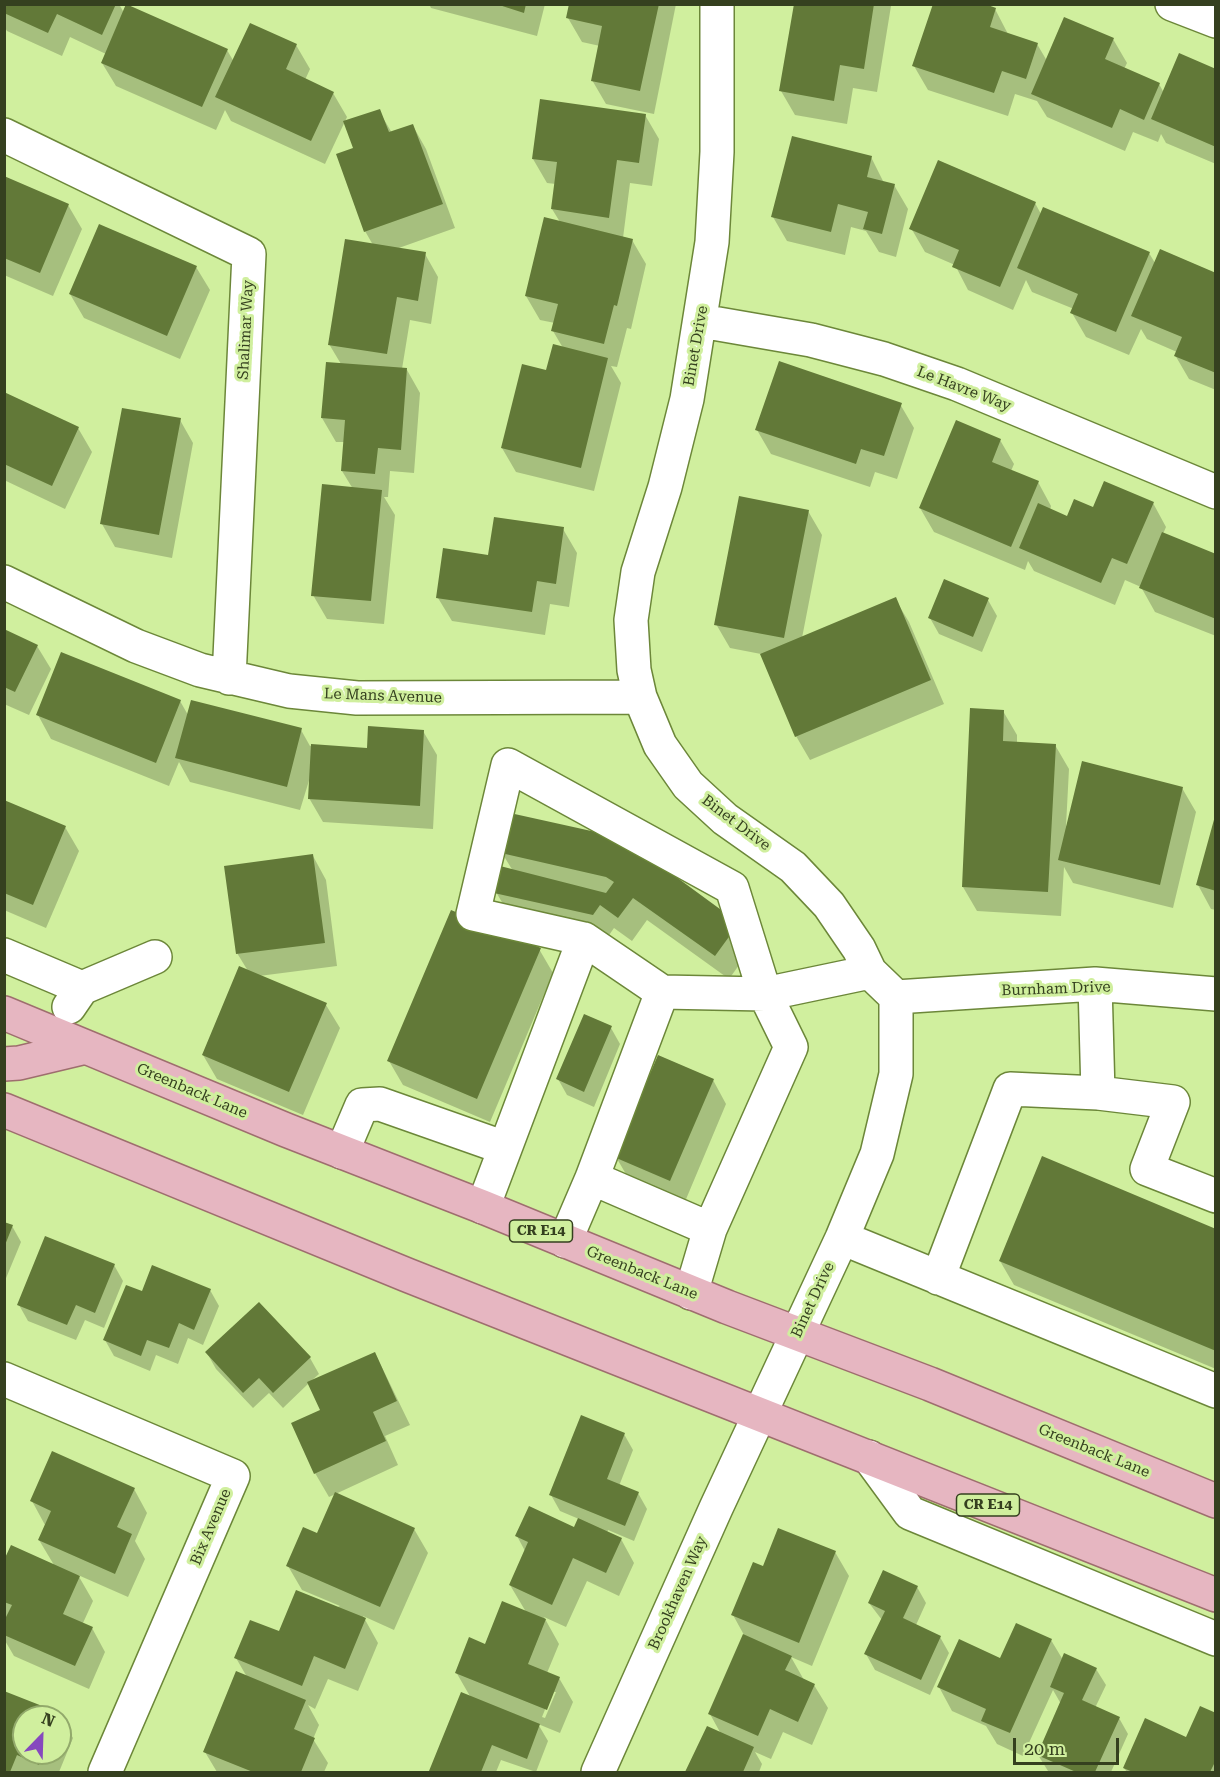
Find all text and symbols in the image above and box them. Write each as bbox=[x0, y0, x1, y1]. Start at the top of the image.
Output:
street label: Shalimar Way bbox=[234, 280, 258, 380]
street label: Binet Drive bbox=[680, 304, 712, 388]
street label: Le Havre Way bbox=[914, 363, 1014, 415]
street label: Le Mans Avenue bbox=[324, 685, 442, 707]
street label: Binet Drive bbox=[698, 791, 774, 855]
street label: Burnham Drive bbox=[1001, 978, 1111, 1000]
street label: Greenback Lane bbox=[134, 1060, 250, 1122]
road number: CR E14 bbox=[510, 1220, 572, 1242]
street label: Greenback Lane bbox=[584, 1242, 700, 1304]
street label: Binet Drive bbox=[788, 1259, 838, 1341]
street label: Greenback Lane bbox=[1036, 1420, 1152, 1482]
street label: Bix Avenue bbox=[187, 1486, 235, 1568]
road number: CR E14 bbox=[956, 1494, 1020, 1516]
street label: Brookhaven Way bbox=[645, 1533, 711, 1653]
north arrow bbox=[12, 1705, 72, 1765]
text: N bbox=[39, 1709, 58, 1731]
scale bar bbox=[1016, 1726, 1122, 1764]
text: 20 m bbox=[1024, 1738, 1065, 1759]

